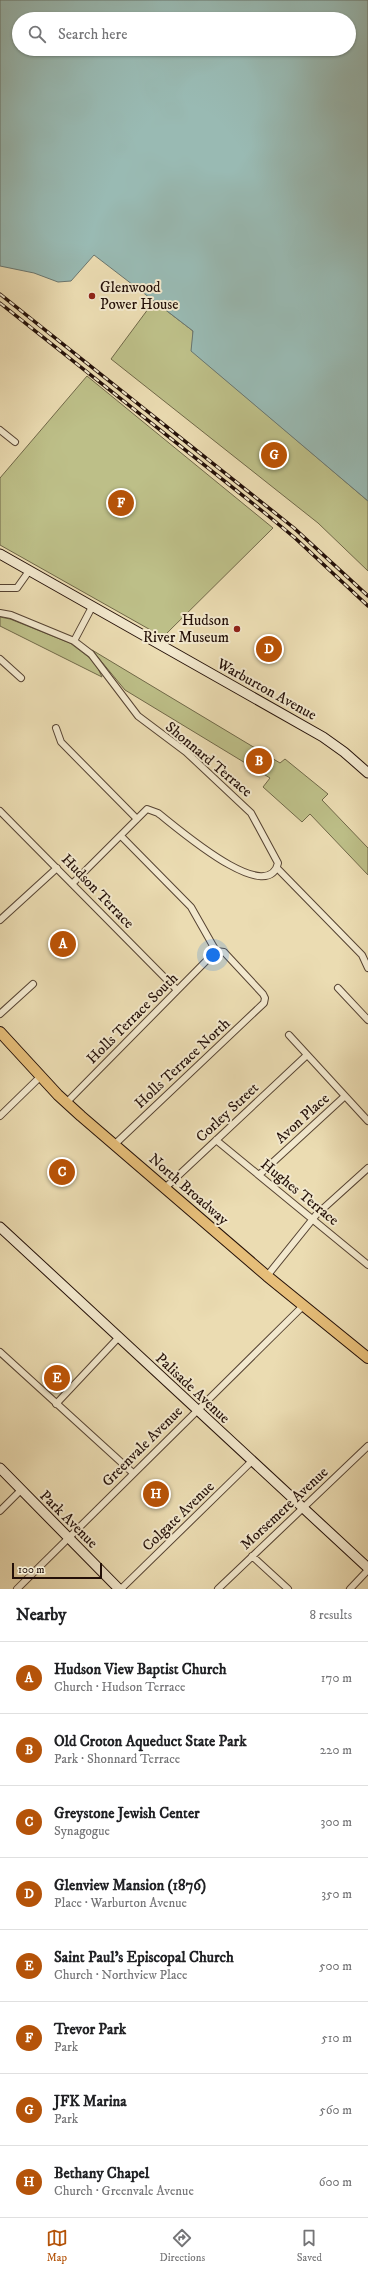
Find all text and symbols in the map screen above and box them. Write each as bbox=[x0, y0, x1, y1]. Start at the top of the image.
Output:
search box bbox=[12, 12, 356, 56]
icon: search bbox=[26, 23, 48, 45]
text: Search here bbox=[58, 25, 127, 44]
place label: Glenwood Power House bbox=[100, 278, 178, 314]
marker: Glenwood Power House bbox=[87, 291, 97, 301]
pin: G bbox=[261, 440, 287, 470]
pin: F bbox=[108, 488, 134, 518]
place label: Hudson River Museum bbox=[143, 611, 229, 647]
marker: Hudson River Museum bbox=[232, 624, 242, 634]
pin: D bbox=[256, 634, 282, 664]
street label: Warburton Avenue bbox=[213, 654, 320, 725]
street label: Shonnard Terrace bbox=[161, 718, 256, 801]
pin: B bbox=[246, 746, 272, 776]
street label: Hudson Terrace bbox=[57, 850, 138, 933]
pin: A bbox=[50, 929, 76, 959]
your location bbox=[203, 945, 223, 965]
street label: Holls Terrace South bbox=[83, 969, 182, 1068]
street label: Holls Terrace North bbox=[131, 1014, 234, 1113]
street label: Corley Street bbox=[192, 1078, 263, 1146]
street label: Avon Place bbox=[271, 1089, 333, 1148]
street label: North Broadway bbox=[145, 1149, 233, 1230]
street label: Hughes Terrace bbox=[257, 1155, 343, 1230]
pin: C bbox=[49, 1157, 75, 1187]
street label: Palisade Avenue bbox=[151, 1349, 234, 1428]
pin: E bbox=[44, 1363, 70, 1393]
street label: Greenvale Avenue bbox=[98, 1402, 187, 1491]
street label: Morsemere Avenue bbox=[236, 1463, 332, 1554]
street label: Colgate Avenue bbox=[138, 1477, 218, 1555]
pin: H bbox=[143, 1479, 169, 1509]
street label: Park Avenue bbox=[36, 1486, 102, 1552]
scale bar bbox=[12, 1561, 102, 1580]
text: 100 m bbox=[18, 1563, 44, 1577]
text: Nearby bbox=[16, 1604, 66, 1626]
text: 8 results bbox=[310, 1607, 352, 1623]
text: Hudson View Baptist Church bbox=[54, 1660, 227, 1679]
text: A bbox=[25, 1670, 33, 1686]
text: 170 m bbox=[321, 1670, 352, 1686]
text: Church · Hudson Terrace bbox=[54, 1679, 185, 1695]
text: Old Croton Aqueduct State Park bbox=[54, 1732, 247, 1751]
text: B bbox=[25, 1742, 33, 1758]
text: 220 m bbox=[320, 1742, 352, 1758]
text: Park · Shonnard Terrace bbox=[54, 1751, 180, 1767]
text: Greystone Jewish Center bbox=[54, 1804, 200, 1823]
text: C bbox=[25, 1814, 33, 1830]
text: 300 m bbox=[321, 1814, 352, 1830]
text: Synagogue bbox=[54, 1823, 110, 1839]
text: Glenview Mansion (1876) bbox=[54, 1876, 206, 1895]
text: D bbox=[24, 1886, 34, 1902]
text: 350 m bbox=[321, 1886, 352, 1902]
text: Place · Warburton Avenue bbox=[54, 1895, 187, 1911]
text: Saint Paul's Episcopal Church bbox=[54, 1948, 234, 1967]
text: E bbox=[24, 1958, 34, 1974]
text: 500 m bbox=[319, 1958, 352, 1974]
text: Church · Northview Place bbox=[54, 1967, 187, 1983]
text: Trevor Park bbox=[54, 2020, 126, 2039]
text: F bbox=[25, 2030, 33, 2046]
text: 510 m bbox=[321, 2030, 352, 2046]
text: Park bbox=[54, 2039, 78, 2055]
text: JFK Marina bbox=[54, 2092, 127, 2111]
text: G bbox=[24, 2102, 34, 2118]
text: 560 m bbox=[319, 2102, 352, 2118]
text: Park bbox=[54, 2111, 78, 2127]
text: Bethany Chapel bbox=[54, 2164, 149, 2183]
text: H bbox=[24, 2174, 34, 2190]
text: 600 m bbox=[319, 2174, 352, 2190]
text: Church · Greenvale Avenue bbox=[54, 2183, 194, 2199]
tab: Map bbox=[46, 2227, 68, 2265]
tab: Directions bbox=[160, 2227, 205, 2265]
tab: Saved bbox=[297, 2227, 322, 2265]

